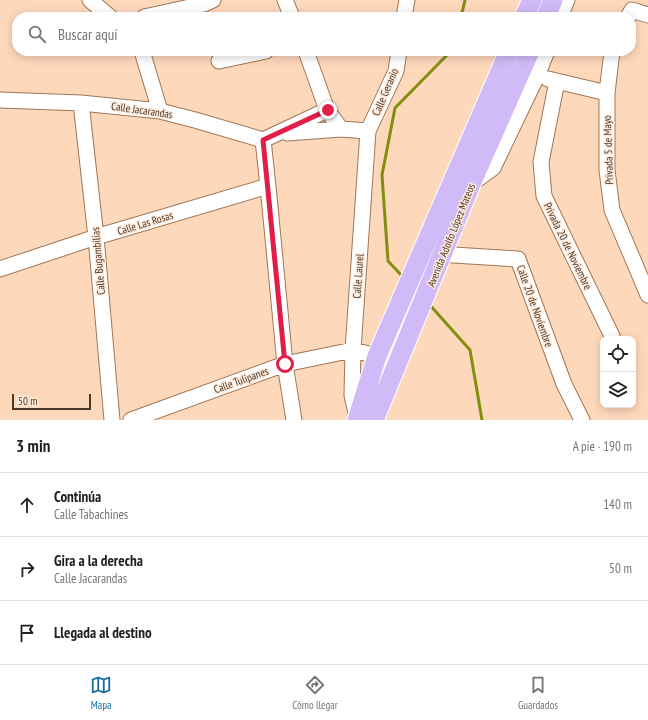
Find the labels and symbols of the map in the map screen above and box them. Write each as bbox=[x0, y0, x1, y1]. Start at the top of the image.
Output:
street label: Calle Geranio bbox=[369, 66, 401, 118]
street label: Calle Jacarandas bbox=[110, 99, 174, 121]
route end bbox=[319, 101, 337, 119]
street label: Privada 5 de Mayo bbox=[600, 115, 616, 185]
street label: Avenida Adolfo López Mateos bbox=[424, 181, 478, 289]
street label: Privada 20 de Noviembre bbox=[541, 200, 595, 292]
street label: Calle Las Rosas bbox=[115, 208, 175, 238]
street label: Calle Bugambilias bbox=[88, 226, 108, 295]
street label: Calle Laurel bbox=[349, 253, 367, 299]
street label: Calle 20 de Noviembre bbox=[514, 263, 557, 349]
route start bbox=[276, 355, 294, 373]
street label: Calle Tulipanes bbox=[212, 364, 270, 396]
scale bar bbox=[12, 392, 91, 411]

